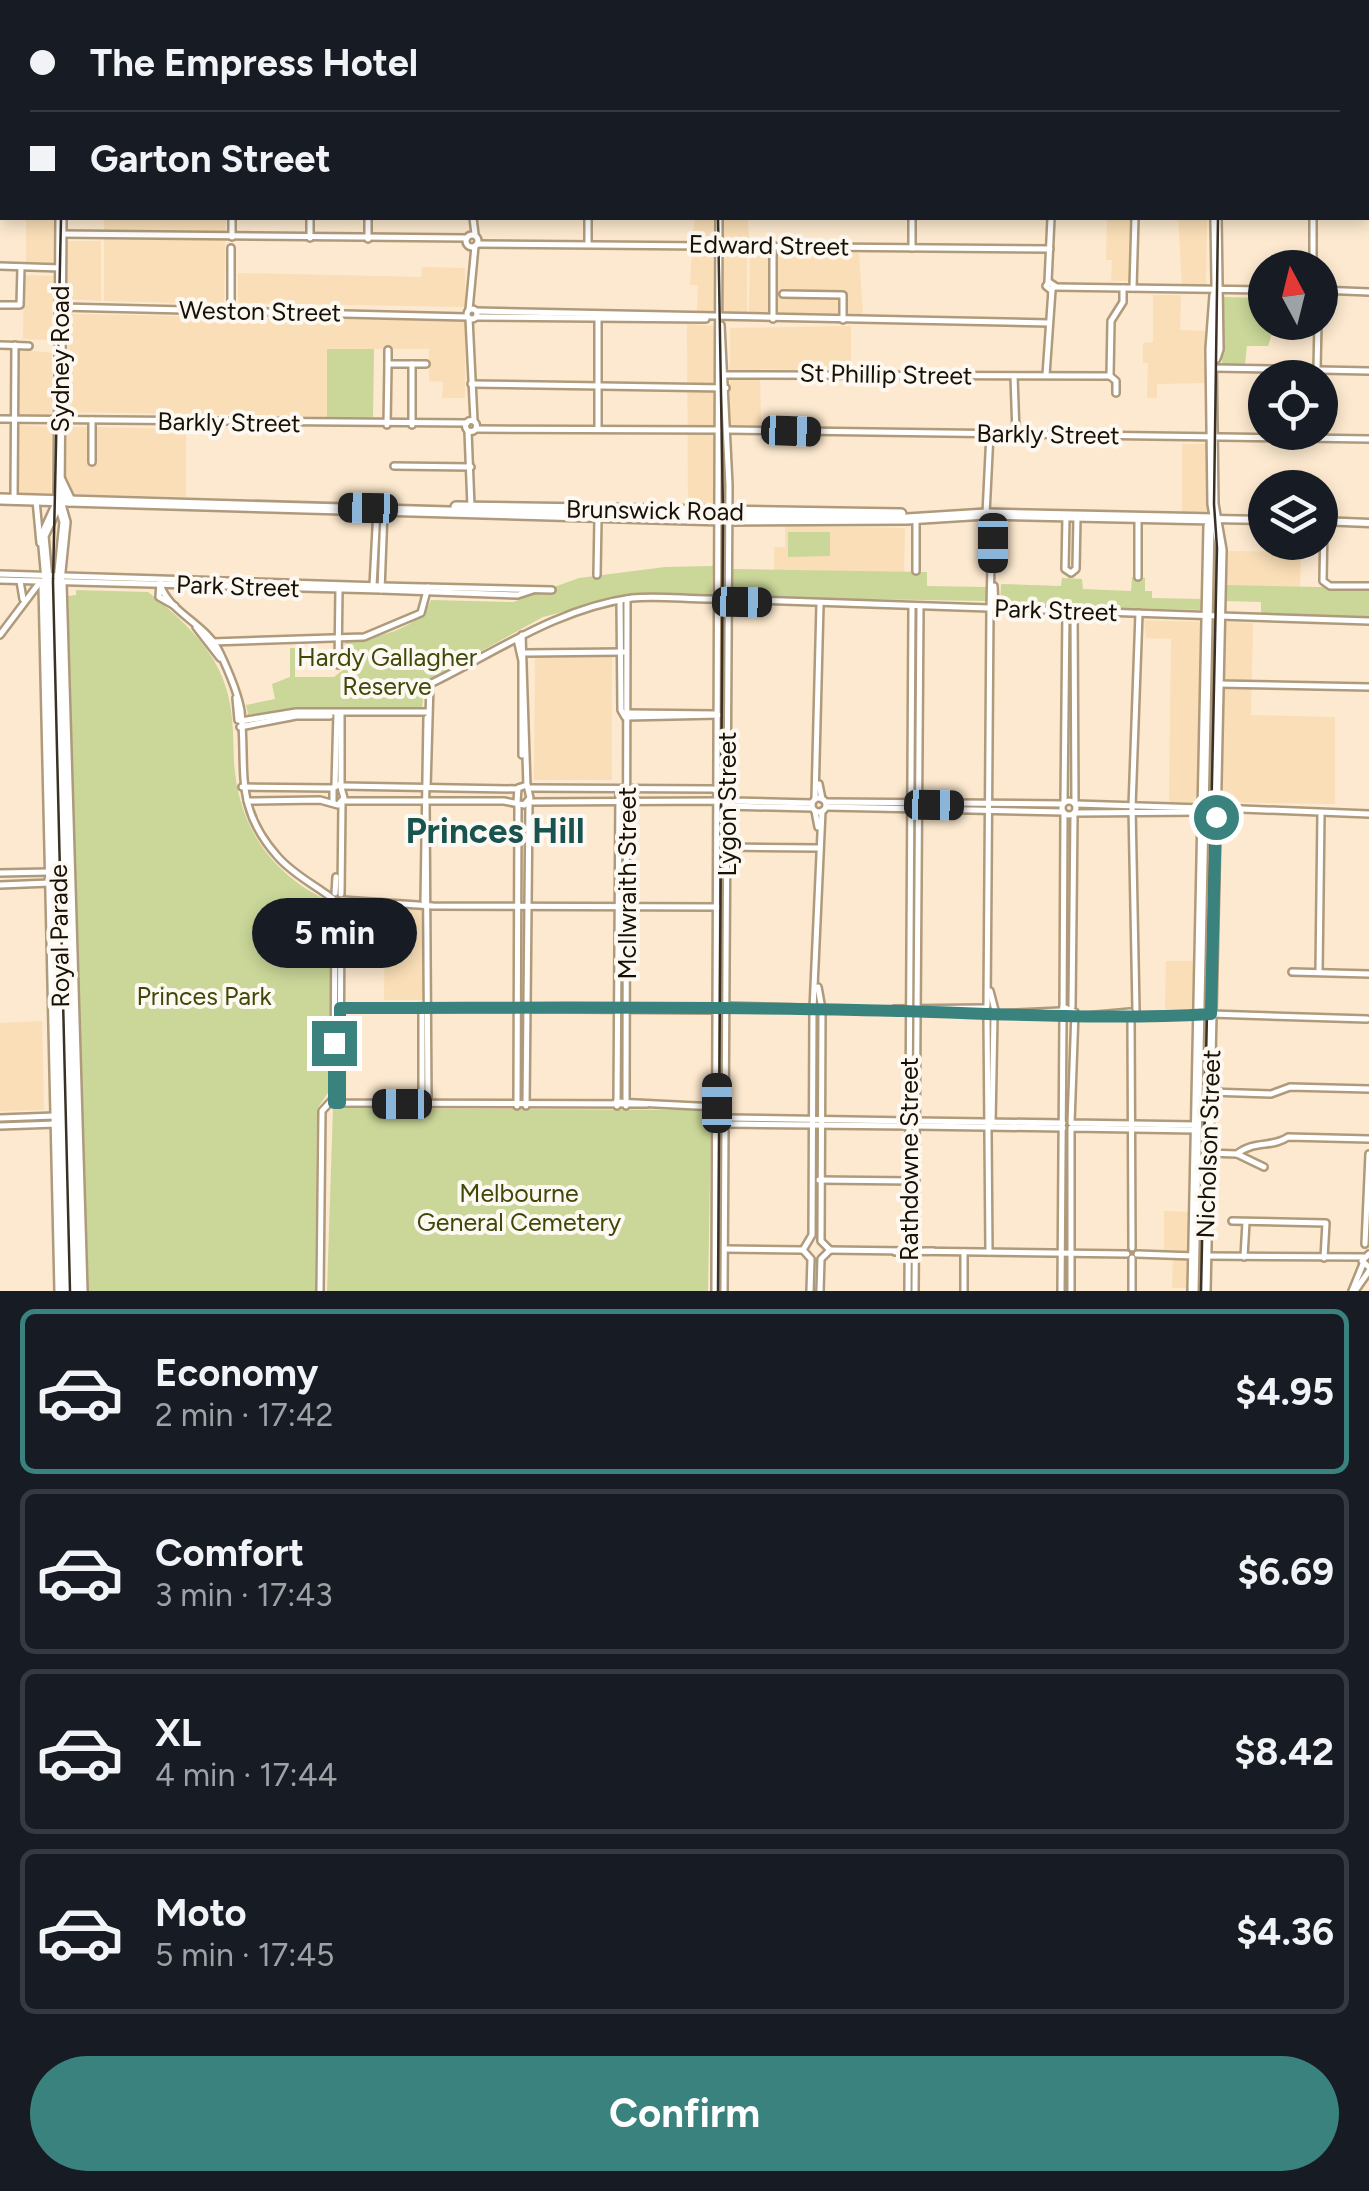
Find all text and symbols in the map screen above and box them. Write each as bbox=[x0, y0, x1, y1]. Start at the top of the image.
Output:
text: The Empress Hotel bbox=[90, 40, 418, 86]
text: Garton Street bbox=[90, 136, 331, 182]
street label: Edward Street bbox=[688, 229, 850, 261]
north arrow bbox=[1248, 250, 1338, 340]
map controls bbox=[1248, 250, 1338, 560]
street label: Sydney Road bbox=[45, 285, 75, 433]
street label: Weston Street bbox=[179, 295, 341, 327]
street label: St Phillip Street bbox=[799, 357, 973, 391]
button: locate bbox=[1248, 360, 1338, 450]
street label: Barkly Street bbox=[157, 406, 301, 438]
car bbox=[760, 415, 822, 447]
street label: Barkly Street bbox=[976, 418, 1120, 450]
button: layers bbox=[1248, 470, 1338, 560]
car bbox=[338, 492, 398, 524]
street label: Brunswick Road bbox=[566, 493, 744, 527]
car bbox=[978, 513, 1008, 573]
street label: Park Street bbox=[176, 569, 300, 603]
car bbox=[712, 586, 772, 618]
street label: Park Street bbox=[994, 593, 1118, 627]
park label: Hardy Gallagher Reserve bbox=[297, 642, 478, 701]
street label: Lygon Street bbox=[712, 731, 742, 877]
street label: McIlwraith Street bbox=[612, 786, 642, 980]
car bbox=[904, 789, 964, 821]
route start bbox=[1194, 795, 1239, 840]
district label: Princes Hill bbox=[405, 810, 585, 852]
street label: Royal Parade bbox=[43, 864, 75, 1008]
callout: 5 min bbox=[252, 898, 416, 968]
text: 5 min bbox=[294, 914, 375, 952]
park label: Princes Park bbox=[136, 981, 272, 1011]
route end bbox=[312, 1021, 357, 1066]
street label: Nicholson Street bbox=[1190, 1049, 1226, 1239]
street label: Rathdowne Street bbox=[894, 1057, 924, 1261]
car bbox=[702, 1073, 732, 1133]
car bbox=[372, 1089, 432, 1119]
park label: Melbourne General Cemetery bbox=[417, 1178, 621, 1237]
icon: car bbox=[35, 1347, 125, 1437]
text: Economy bbox=[155, 1350, 318, 1396]
text: $4.95 bbox=[1235, 1369, 1334, 1415]
text: 2 min · 17:42 bbox=[155, 1396, 334, 1434]
icon: car bbox=[35, 1527, 125, 1617]
text: Comfort bbox=[155, 1530, 304, 1576]
text: $6.69 bbox=[1237, 1549, 1334, 1595]
text: 3 min · 17:43 bbox=[155, 1576, 333, 1614]
icon: car bbox=[35, 1707, 125, 1797]
text: XL bbox=[155, 1710, 201, 1756]
text: $8.42 bbox=[1234, 1729, 1334, 1775]
text: 4 min · 17:44 bbox=[155, 1756, 337, 1794]
icon: car bbox=[35, 1887, 125, 1977]
text: Moto bbox=[155, 1890, 247, 1936]
text: $4.36 bbox=[1236, 1909, 1334, 1955]
text: 5 min · 17:45 bbox=[155, 1936, 335, 1974]
button: Confirm bbox=[30, 2056, 1339, 2171]

